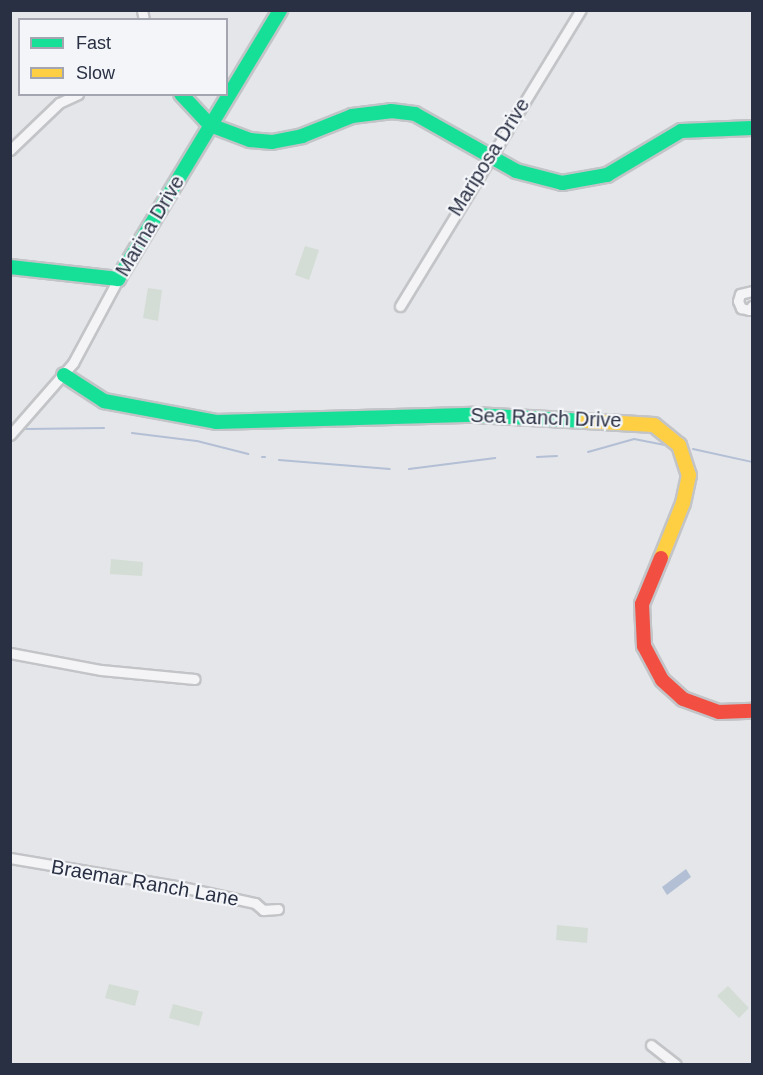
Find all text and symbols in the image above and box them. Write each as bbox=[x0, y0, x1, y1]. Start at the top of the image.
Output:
legend bbox=[18, 18, 228, 96]
text: Fast bbox=[76, 33, 111, 53]
text: Slow bbox=[76, 63, 115, 83]
street label: Mariposa Drive bbox=[443, 94, 535, 220]
street label: Marina Drive bbox=[111, 171, 189, 281]
street label: Sea Ranch Drive bbox=[470, 403, 622, 433]
street label: Braemar Ranch Lane bbox=[49, 855, 241, 911]

